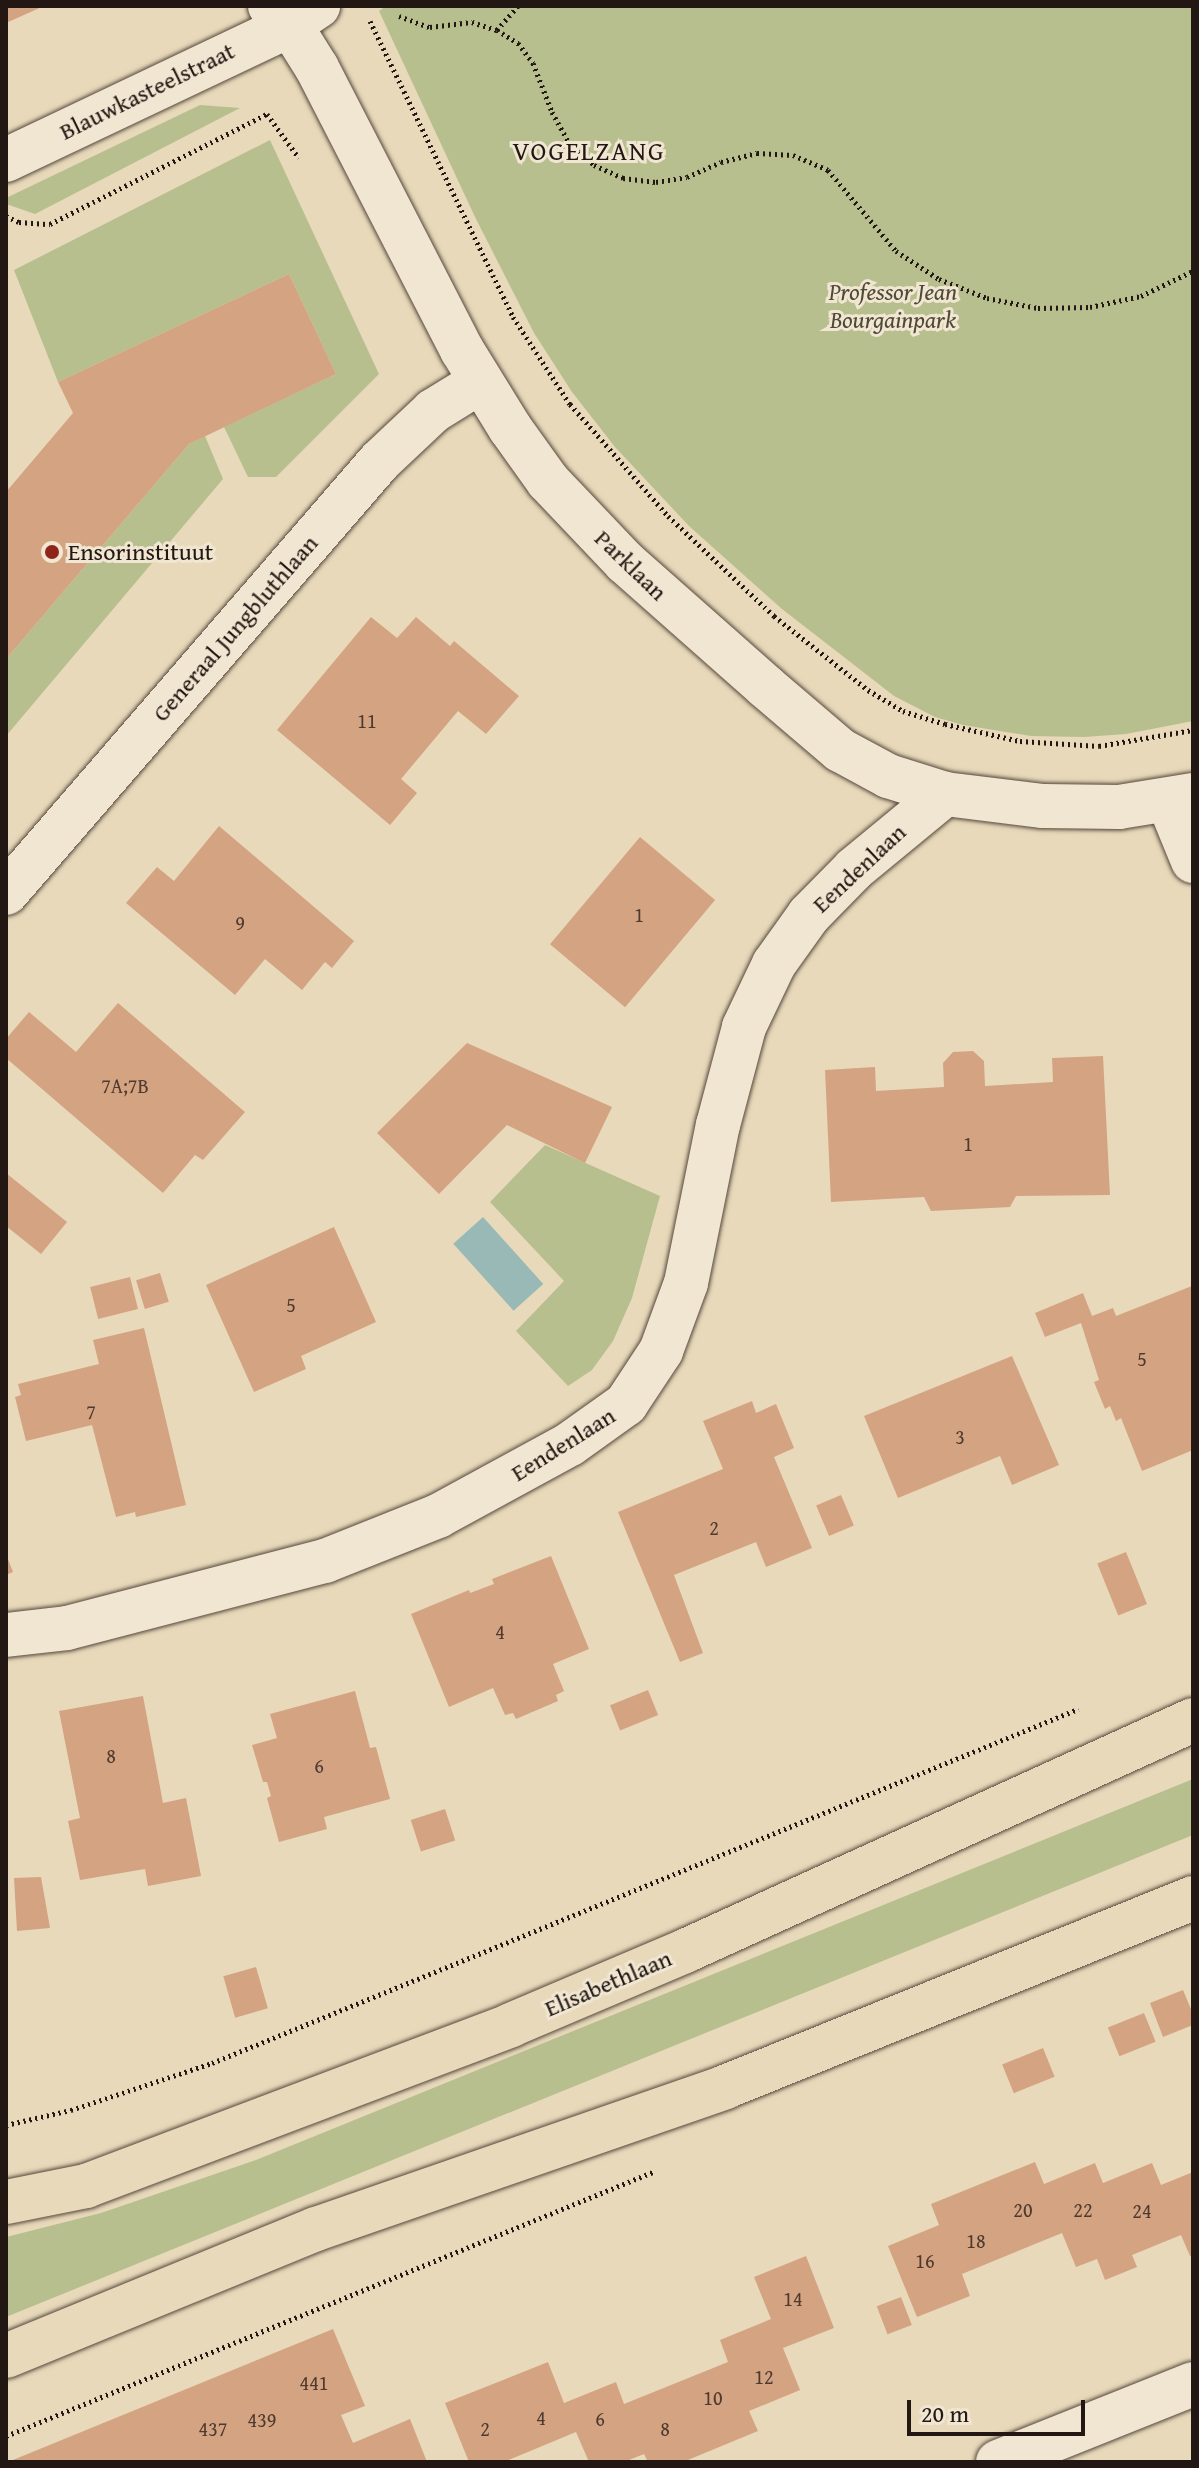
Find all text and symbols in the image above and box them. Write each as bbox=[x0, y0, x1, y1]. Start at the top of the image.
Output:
street label: Blauwkasteelstraat bbox=[55, 36, 239, 146]
district label: VOGELZANG bbox=[513, 135, 665, 167]
park label: Professor Jean Bourgainpark bbox=[829, 278, 957, 334]
street label: Parklaan bbox=[589, 524, 673, 606]
street label: Generaal Jungbluthlaan bbox=[146, 529, 324, 727]
place label: Ensorinstituut bbox=[68, 538, 213, 566]
marker: Ensorinstituut bbox=[43, 543, 61, 561]
house number: 11 bbox=[357, 708, 377, 732]
street label: Eendenlaan bbox=[806, 817, 912, 919]
house number: 1 bbox=[634, 902, 644, 926]
house number: 9 bbox=[235, 910, 245, 934]
house number: 7A;7B bbox=[101, 1073, 149, 1097]
house number: 1 bbox=[963, 1131, 973, 1155]
house number: 5 bbox=[286, 1292, 296, 1316]
house number: 5 bbox=[1137, 1346, 1147, 1370]
house number: 7 bbox=[86, 1399, 96, 1423]
street label: Eendenlaan bbox=[506, 1401, 620, 1487]
house number: 3 bbox=[955, 1424, 965, 1448]
house number: 2 bbox=[709, 1515, 719, 1539]
house number: 4 bbox=[495, 1619, 505, 1643]
house number: 8 bbox=[106, 1743, 116, 1767]
house number: 6 bbox=[314, 1753, 324, 1777]
street label: Elisabethlaan bbox=[540, 1943, 676, 2023]
house number: 20 bbox=[1013, 2197, 1033, 2221]
house number: 22 bbox=[1073, 2197, 1093, 2221]
house number: 24 bbox=[1132, 2198, 1152, 2222]
house number: 18 bbox=[966, 2228, 986, 2252]
house number: 16 bbox=[915, 2248, 935, 2272]
house number: 14 bbox=[783, 2286, 803, 2310]
house number: 12 bbox=[754, 2364, 774, 2388]
house number: 441 bbox=[300, 2370, 328, 2394]
scale bar bbox=[911, 2384, 1089, 2434]
house number: 10 bbox=[703, 2385, 723, 2409]
text: 20 m bbox=[921, 2396, 969, 2431]
house number: 4 bbox=[536, 2405, 546, 2429]
house number: 6 bbox=[595, 2406, 605, 2430]
house number: 439 bbox=[248, 2407, 276, 2431]
house number: 437 bbox=[199, 2416, 227, 2440]
house number: 2 bbox=[480, 2416, 490, 2440]
house number: 8 bbox=[660, 2416, 670, 2440]

